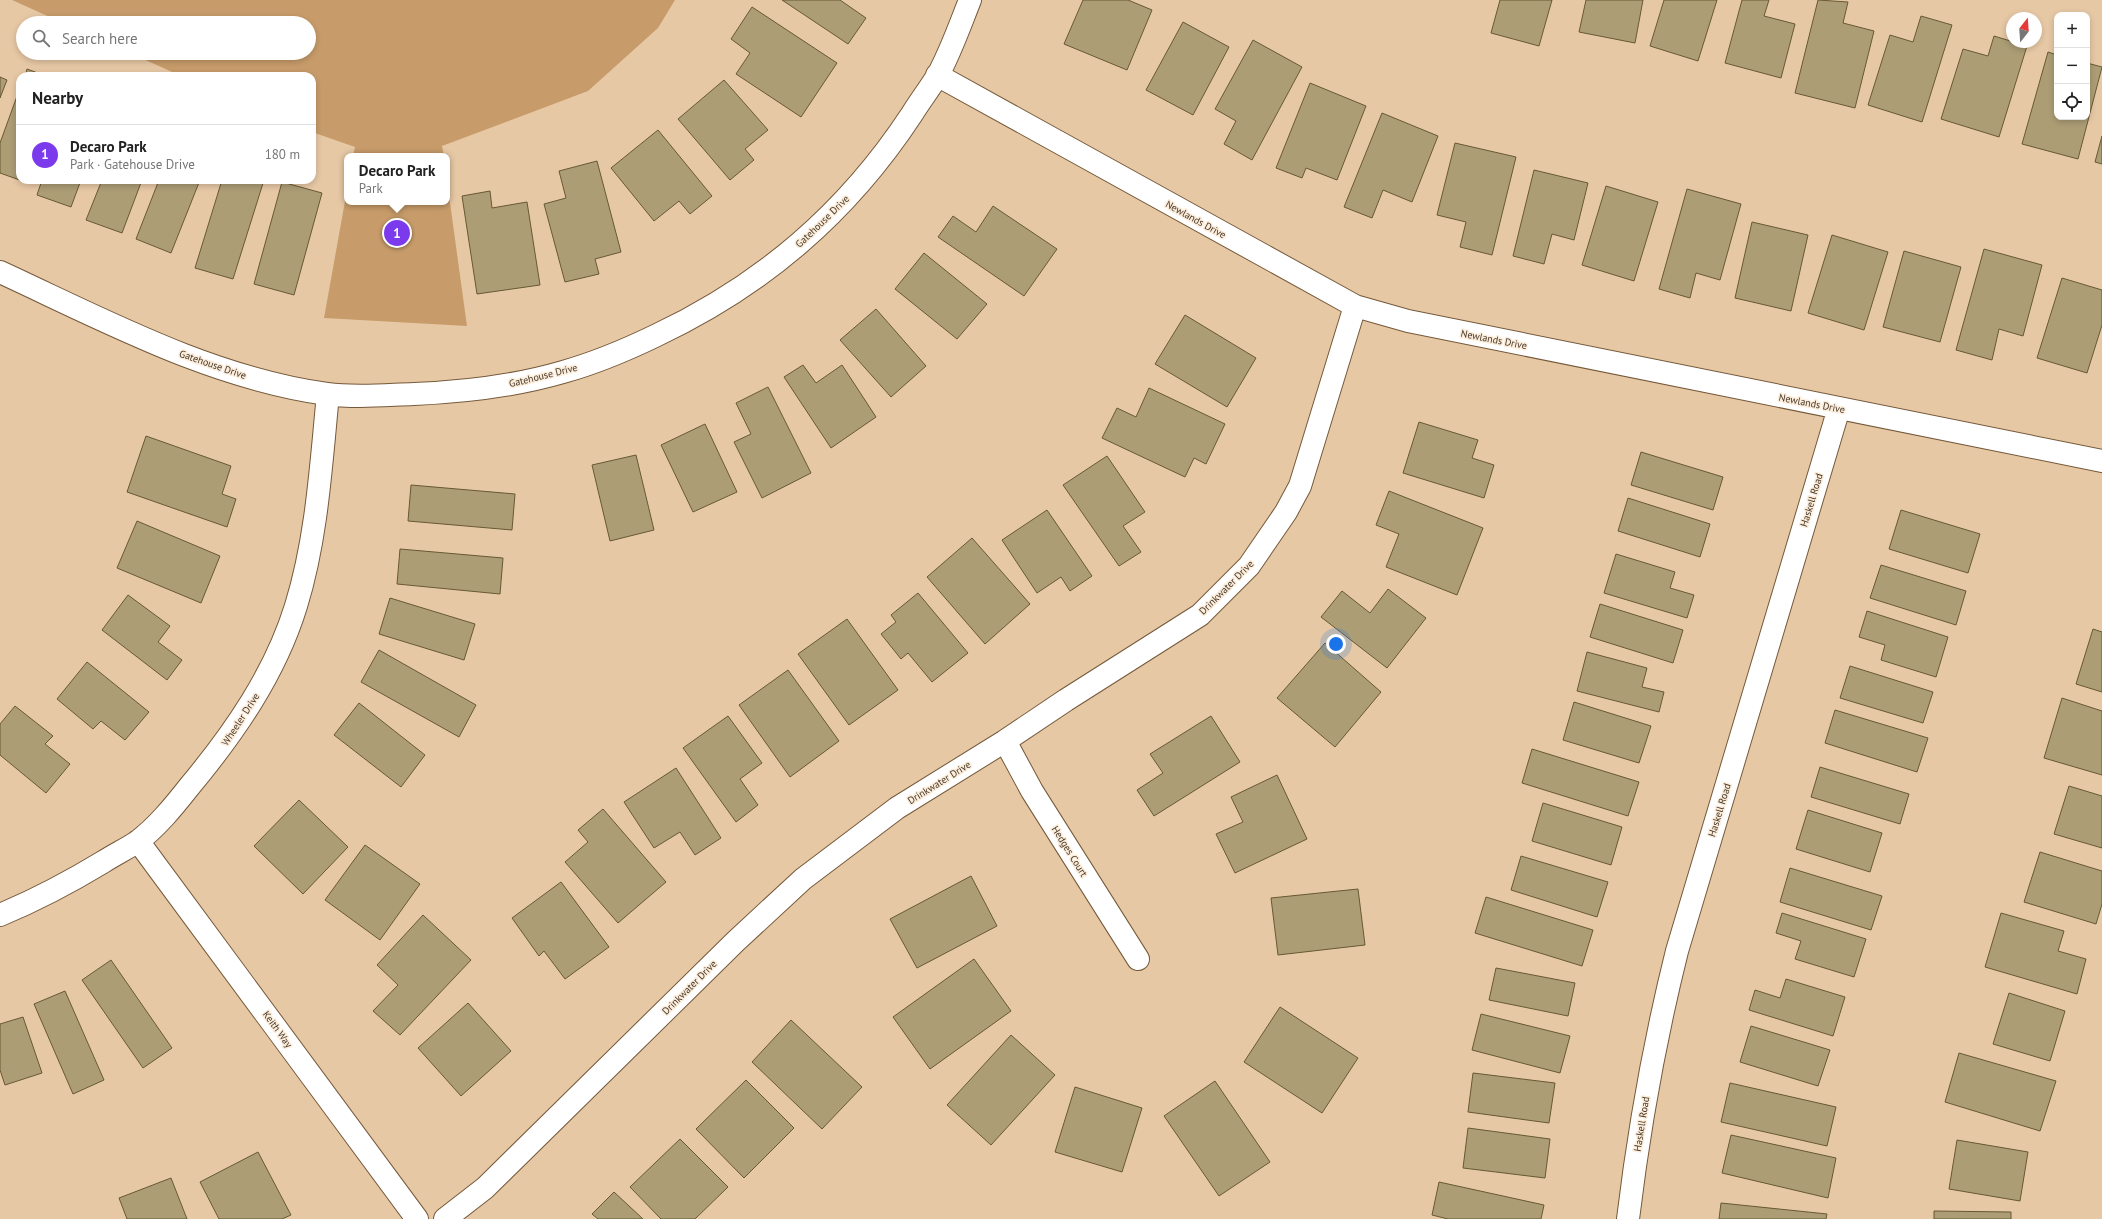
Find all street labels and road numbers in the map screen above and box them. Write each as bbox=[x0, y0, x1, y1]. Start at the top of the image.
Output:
street label: Gatehouse Drive bbox=[793, 192, 852, 250]
street label: Newlands Drive bbox=[1163, 197, 1228, 241]
street label: Newlands Drive bbox=[1460, 327, 1528, 352]
street label: Gatehouse Drive bbox=[178, 347, 248, 382]
street label: Gatehouse Drive bbox=[508, 361, 579, 390]
street label: Newlands Drive bbox=[1778, 391, 1846, 416]
street label: Haskell Road bbox=[1797, 472, 1826, 529]
street label: Drinkwater Drive bbox=[1196, 557, 1256, 617]
street label: Wheeler Drive bbox=[219, 690, 262, 748]
street label: Drinkwater Drive bbox=[905, 758, 973, 807]
street label: Haskell Road bbox=[1705, 782, 1734, 839]
street label: Hedges Court bbox=[1049, 823, 1091, 880]
street label: Drinkwater Drive bbox=[659, 957, 719, 1017]
street label: Keith Way bbox=[260, 1008, 295, 1050]
street label: Haskell Road bbox=[1631, 1096, 1652, 1152]

